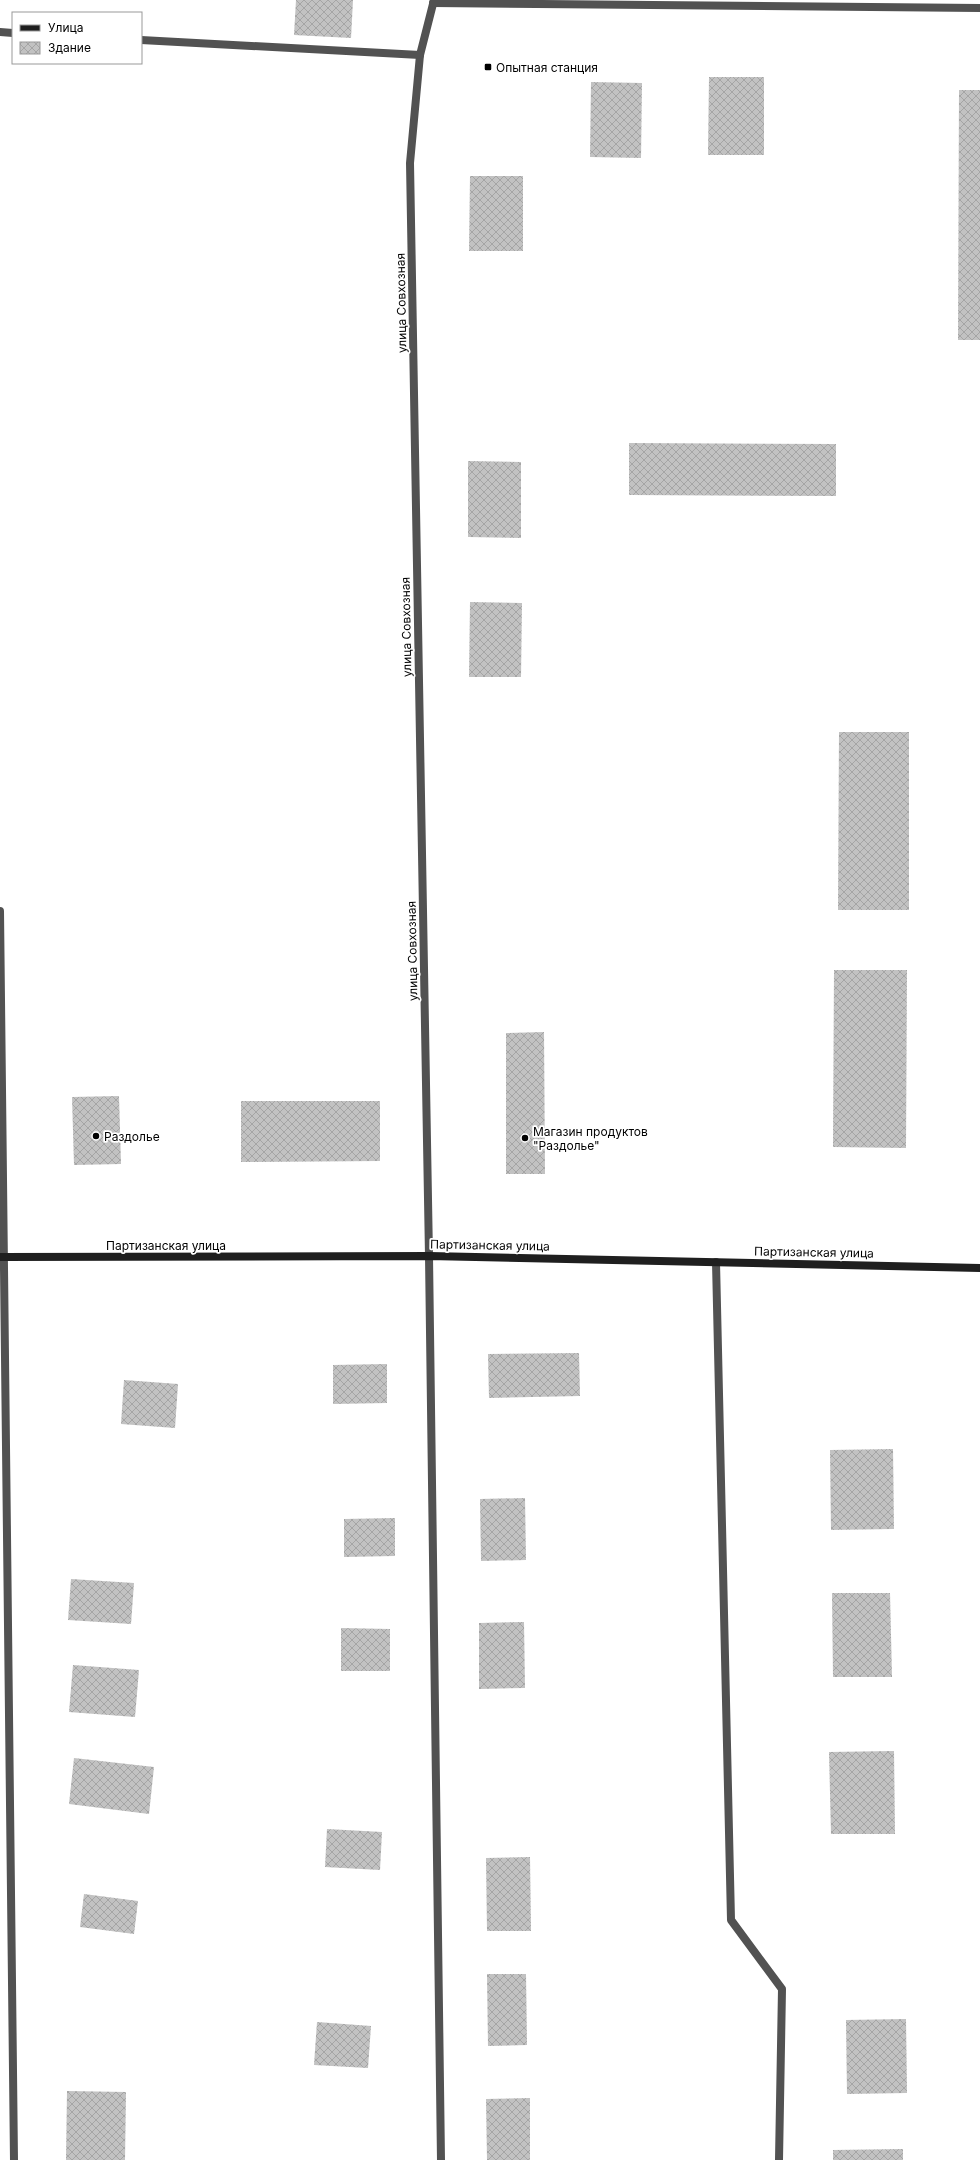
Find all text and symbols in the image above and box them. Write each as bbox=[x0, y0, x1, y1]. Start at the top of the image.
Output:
legend bbox=[12, 12, 142, 64]
text: Улица bbox=[48, 20, 83, 35]
text: Здание bbox=[48, 40, 91, 55]
place label: Опытная станция bbox=[496, 60, 598, 75]
marker: Опытная станция bbox=[483, 62, 493, 72]
street label: улица Совхозная bbox=[393, 253, 409, 353]
street label: улица Совхозная bbox=[398, 577, 414, 677]
street label: улица Совхозная bbox=[404, 901, 420, 1001]
place label: Магазин продуктов "Раздолье" bbox=[533, 1124, 648, 1153]
place label: Раздолье bbox=[104, 1129, 160, 1144]
marker: Раздолье bbox=[91, 1131, 101, 1141]
marker: Магазин продуктов "Раздолье" bbox=[520, 1133, 530, 1143]
street label: Партизанская улица bbox=[430, 1236, 550, 1254]
street label: Партизанская улица bbox=[106, 1238, 226, 1253]
street label: Партизанская улица bbox=[754, 1243, 874, 1261]

